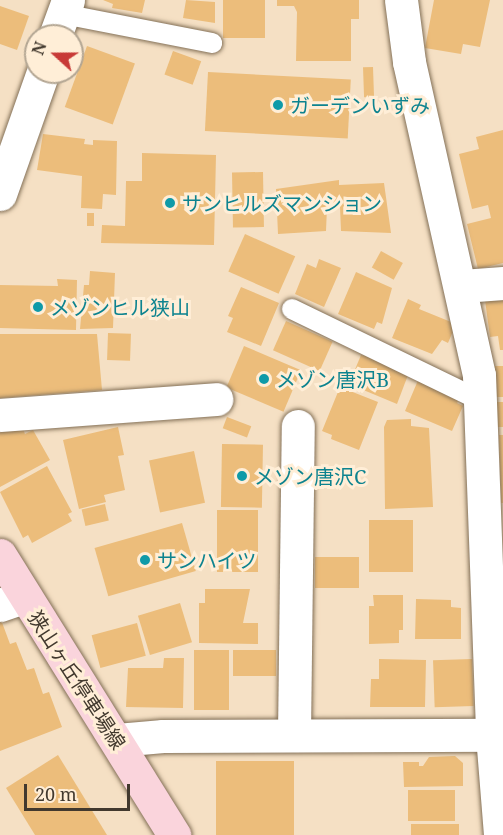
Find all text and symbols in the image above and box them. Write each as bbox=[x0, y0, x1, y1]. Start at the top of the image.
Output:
north arrow bbox=[24, 24, 84, 84]
text: N bbox=[27, 38, 52, 58]
place label: ガーデンいずみ bbox=[290, 93, 430, 117]
marker: ガーデンいずみ bbox=[271, 98, 285, 112]
place label: サンヒルズマンション bbox=[182, 191, 382, 215]
marker: サンヒルズマンション bbox=[163, 196, 177, 210]
place label: メゾンヒル狭山 bbox=[50, 295, 190, 319]
marker: メゾンヒル狭山 bbox=[31, 300, 45, 314]
place label: メゾン唐沢B bbox=[276, 367, 389, 391]
marker: メゾン唐沢B bbox=[257, 372, 271, 386]
place label: メゾン唐沢C bbox=[254, 464, 366, 488]
marker: メゾン唐沢C bbox=[235, 469, 249, 483]
place label: サンハイツ bbox=[157, 548, 257, 572]
marker: サンハイツ bbox=[138, 553, 152, 567]
street label: 狭山ヶ丘停車場線 bbox=[23, 606, 131, 754]
scale bar bbox=[27, 772, 134, 810]
text: 20 m bbox=[35, 782, 77, 806]

